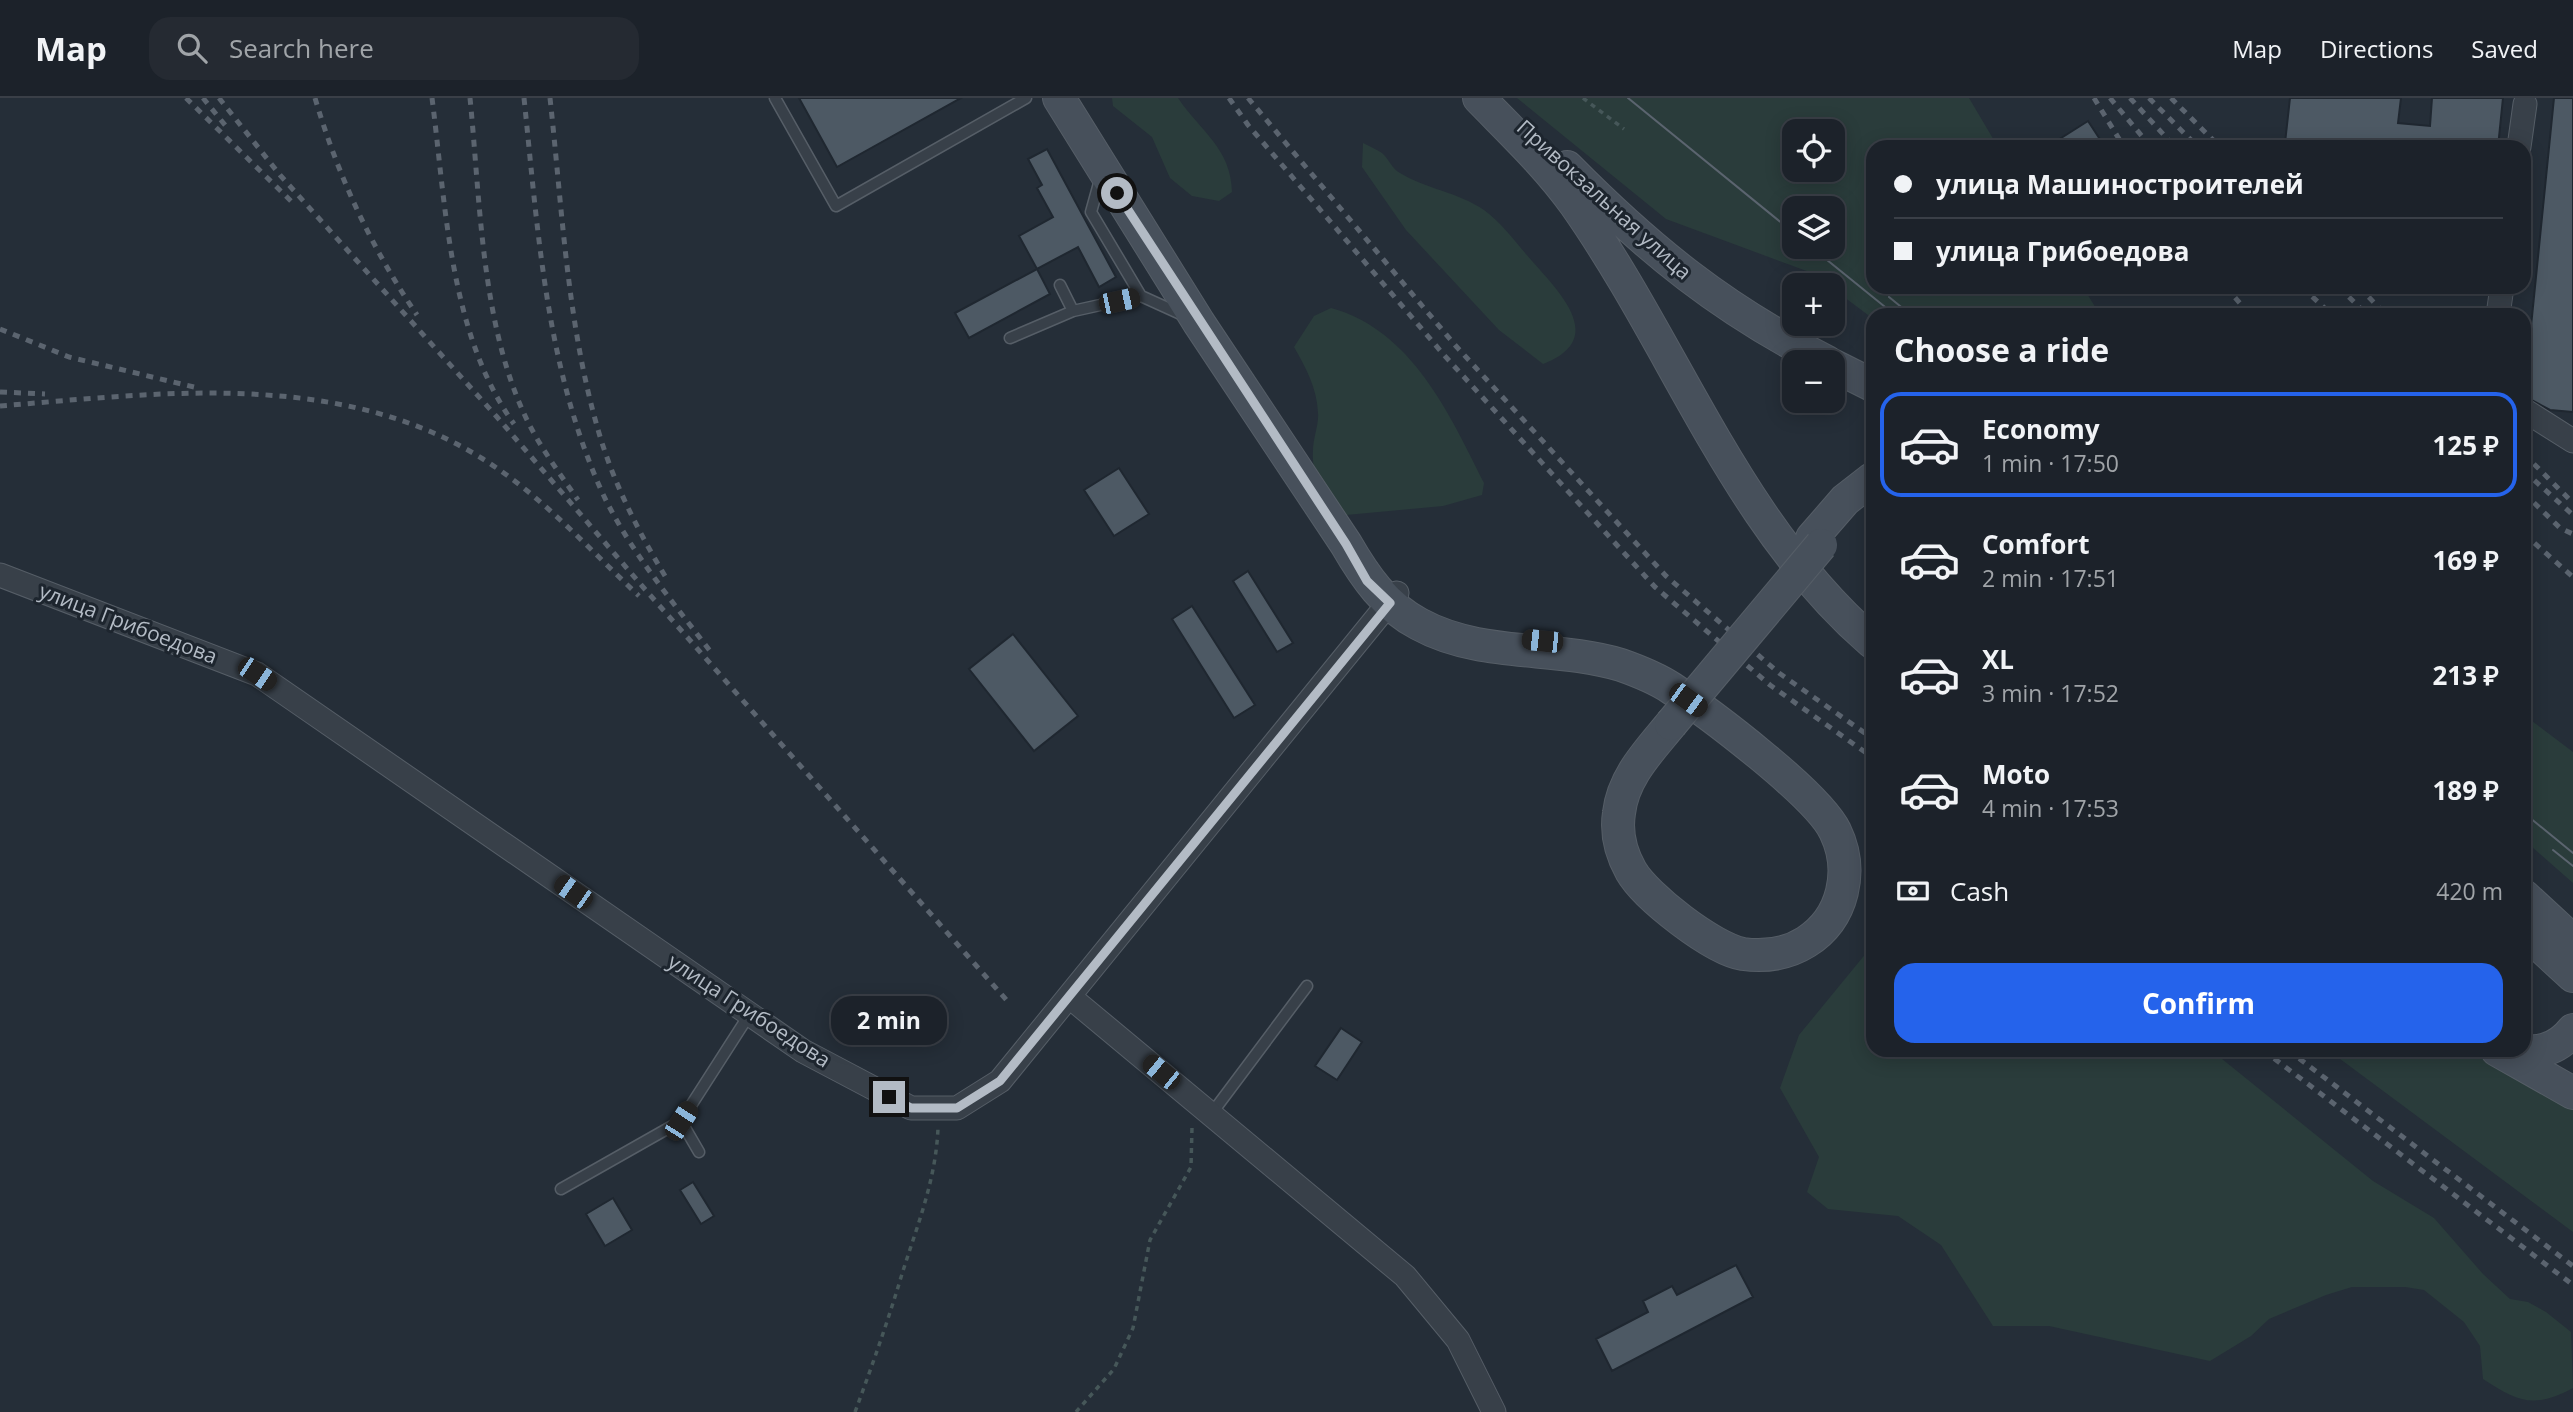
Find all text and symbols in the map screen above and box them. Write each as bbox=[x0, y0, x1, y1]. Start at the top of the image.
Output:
search box bbox=[149, 17, 639, 80]
text: Map bbox=[35, 26, 107, 71]
icon: search bbox=[173, 29, 211, 67]
text: Search here bbox=[229, 30, 374, 66]
text: Map bbox=[2232, 32, 2282, 65]
text: Directions bbox=[2320, 32, 2433, 65]
text: Saved bbox=[2471, 32, 2538, 65]
street label: Привокзальная улица bbox=[1511, 113, 1698, 285]
map controls bbox=[1782, 119, 1845, 413]
button: locate bbox=[1782, 119, 1845, 182]
text: улица Машиностроителей bbox=[1936, 166, 2304, 202]
route start bbox=[1101, 177, 1133, 209]
button: layers bbox=[1782, 196, 1845, 259]
text: улица Грибоедова bbox=[1936, 233, 2189, 269]
button: + bbox=[1782, 273, 1845, 336]
car bbox=[1097, 286, 1142, 316]
text: Choose a ride bbox=[1894, 328, 2109, 371]
button: − bbox=[1782, 350, 1845, 413]
text: Economy bbox=[1982, 411, 2100, 447]
icon: car bbox=[1898, 413, 1961, 476]
text: 125 ₽ bbox=[2433, 427, 2499, 463]
text: 1 min · 17:50 bbox=[1982, 447, 2119, 479]
text: Comfort bbox=[1982, 526, 2089, 562]
icon: car bbox=[1898, 528, 1961, 591]
text: 169 ₽ bbox=[2433, 542, 2499, 578]
text: 2 min · 17:51 bbox=[1982, 562, 2119, 594]
street label: улица Грибоедова bbox=[35, 576, 221, 670]
car bbox=[1521, 628, 1564, 654]
text: XL bbox=[1982, 641, 2014, 677]
icon: car bbox=[1898, 643, 1961, 706]
car bbox=[234, 654, 281, 694]
text: 213 ₽ bbox=[2433, 657, 2499, 693]
text: 3 min · 17:52 bbox=[1982, 677, 2119, 709]
car bbox=[1665, 679, 1712, 721]
text: Moto bbox=[1982, 756, 2050, 792]
icon: car bbox=[1898, 758, 1961, 821]
text: 189 ₽ bbox=[2433, 772, 2499, 808]
text: 4 min · 17:53 bbox=[1982, 792, 2119, 824]
car bbox=[550, 871, 597, 913]
icon: cash bbox=[1894, 872, 1932, 910]
text: Cash bbox=[1950, 873, 2009, 909]
text: 420 m bbox=[2436, 875, 2503, 907]
street label: улица Грибоедова bbox=[663, 947, 836, 1073]
button: Confirm bbox=[1894, 963, 2503, 1043]
callout: 2 min bbox=[831, 996, 947, 1044]
text: 2 min bbox=[857, 1004, 921, 1036]
car bbox=[1139, 1051, 1184, 1093]
route end bbox=[873, 1081, 905, 1113]
car bbox=[661, 1098, 702, 1144]

